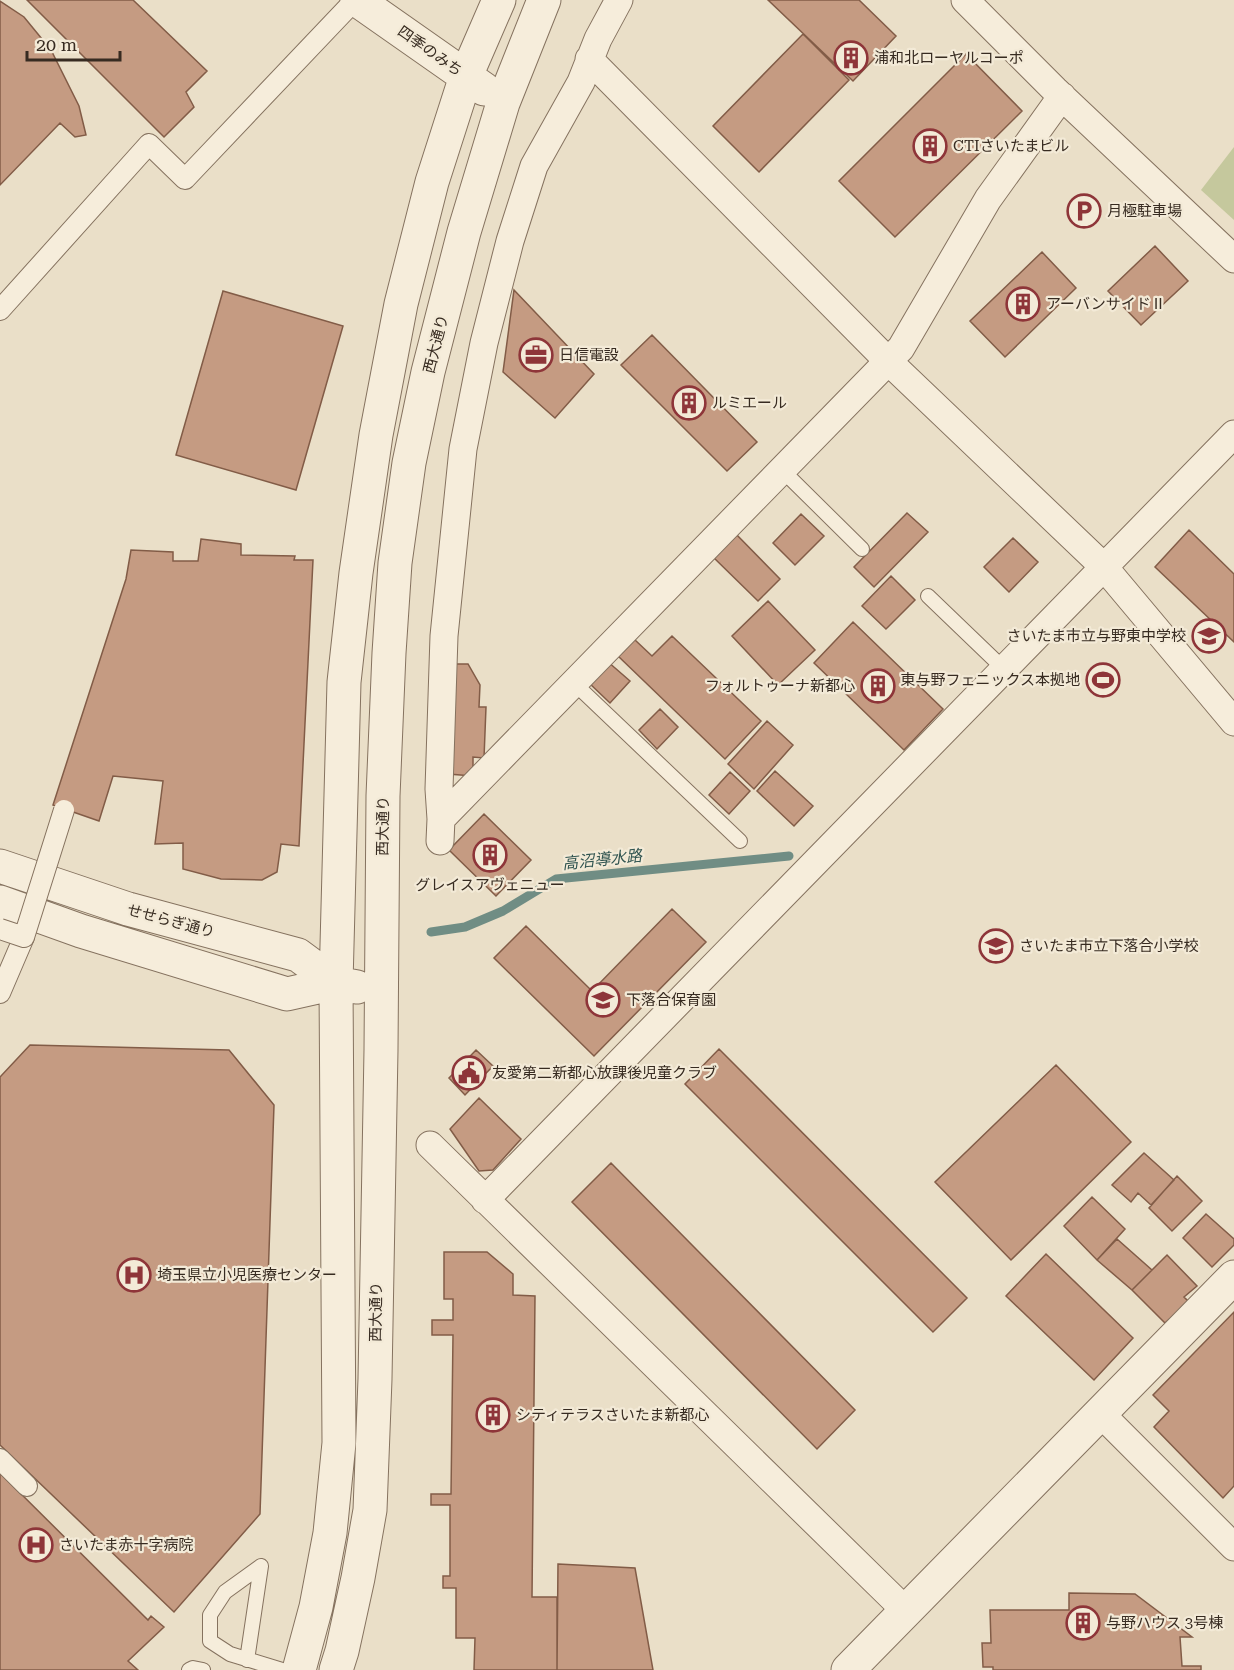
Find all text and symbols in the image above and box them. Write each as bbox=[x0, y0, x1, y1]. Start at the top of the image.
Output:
street label: 四季のみち bbox=[394, 22, 466, 80]
scale bar bbox=[27, 24, 120, 62]
text: 20 m bbox=[36, 34, 77, 55]
building icon: 浦和北ローヤルコーポ bbox=[833, 40, 869, 76]
place label: 浦和北ローヤルコーポ bbox=[874, 49, 1024, 67]
building icon: CTIさいたまビル bbox=[912, 128, 948, 164]
place label: CTIさいたまビル bbox=[953, 137, 1069, 155]
parking icon: 月極駐車場 bbox=[1066, 193, 1102, 229]
place label: 月極駐車場 bbox=[1107, 202, 1182, 220]
building icon: アーバンサイドⅡ bbox=[1005, 286, 1041, 322]
place label: アーバンサイドⅡ bbox=[1046, 295, 1166, 313]
street label: 西大通り bbox=[420, 313, 452, 375]
office icon: 日信電設 bbox=[518, 337, 554, 373]
place label: 日信電設 bbox=[559, 346, 619, 364]
building icon: ルミエール bbox=[671, 385, 707, 421]
place label: ルミエール bbox=[712, 394, 787, 412]
school or university icon: さいたま市立与野東中学校 bbox=[1191, 618, 1227, 654]
place label: さいたま市立与野東中学校 bbox=[1006, 627, 1186, 645]
sports icon: 東与野フェニックス本拠地 bbox=[1085, 662, 1121, 698]
building icon: フォルトゥーナ新都心 bbox=[860, 668, 896, 704]
place label: 東与野フェニックス本拠地 bbox=[900, 671, 1080, 689]
place label: フォルトゥーナ新都心 bbox=[705, 677, 855, 695]
street label: 西大通り bbox=[373, 796, 393, 856]
building icon: グレイスアヴェニュー bbox=[472, 837, 508, 873]
water label: 高沼導水路 bbox=[561, 846, 645, 873]
place label: グレイスアヴェニュー bbox=[415, 876, 565, 894]
street label: せせらぎ通り bbox=[125, 901, 217, 941]
school or university icon: さいたま市立下落合小学校 bbox=[978, 928, 1014, 964]
place label: さいたま市立下落合小学校 bbox=[1019, 937, 1199, 955]
school or university icon: 下落合保育園 bbox=[585, 982, 621, 1018]
place label: 下落合保育園 bbox=[626, 991, 716, 1009]
public building icon: 友愛第二新都心放課後児童クラブ bbox=[451, 1055, 487, 1091]
place label: 友愛第二新都心放課後児童クラブ bbox=[492, 1064, 717, 1082]
hospital icon: 埼玉県立小児医療センター bbox=[116, 1257, 152, 1293]
place label: 埼玉県立小児医療センター bbox=[157, 1266, 337, 1284]
street label: 西大通り bbox=[366, 1282, 386, 1342]
building icon: シティテラスさいたま新都心 bbox=[475, 1397, 511, 1433]
place label: シティテラスさいたま新都心 bbox=[516, 1406, 709, 1424]
hospital icon: さいたま赤十字病院 bbox=[18, 1527, 54, 1563]
place label: さいたま赤十字病院 bbox=[59, 1536, 194, 1554]
building icon: 与野ハウス 3号棟 bbox=[1065, 1605, 1101, 1641]
place label: 与野ハウス 3号棟 bbox=[1106, 1614, 1223, 1632]

